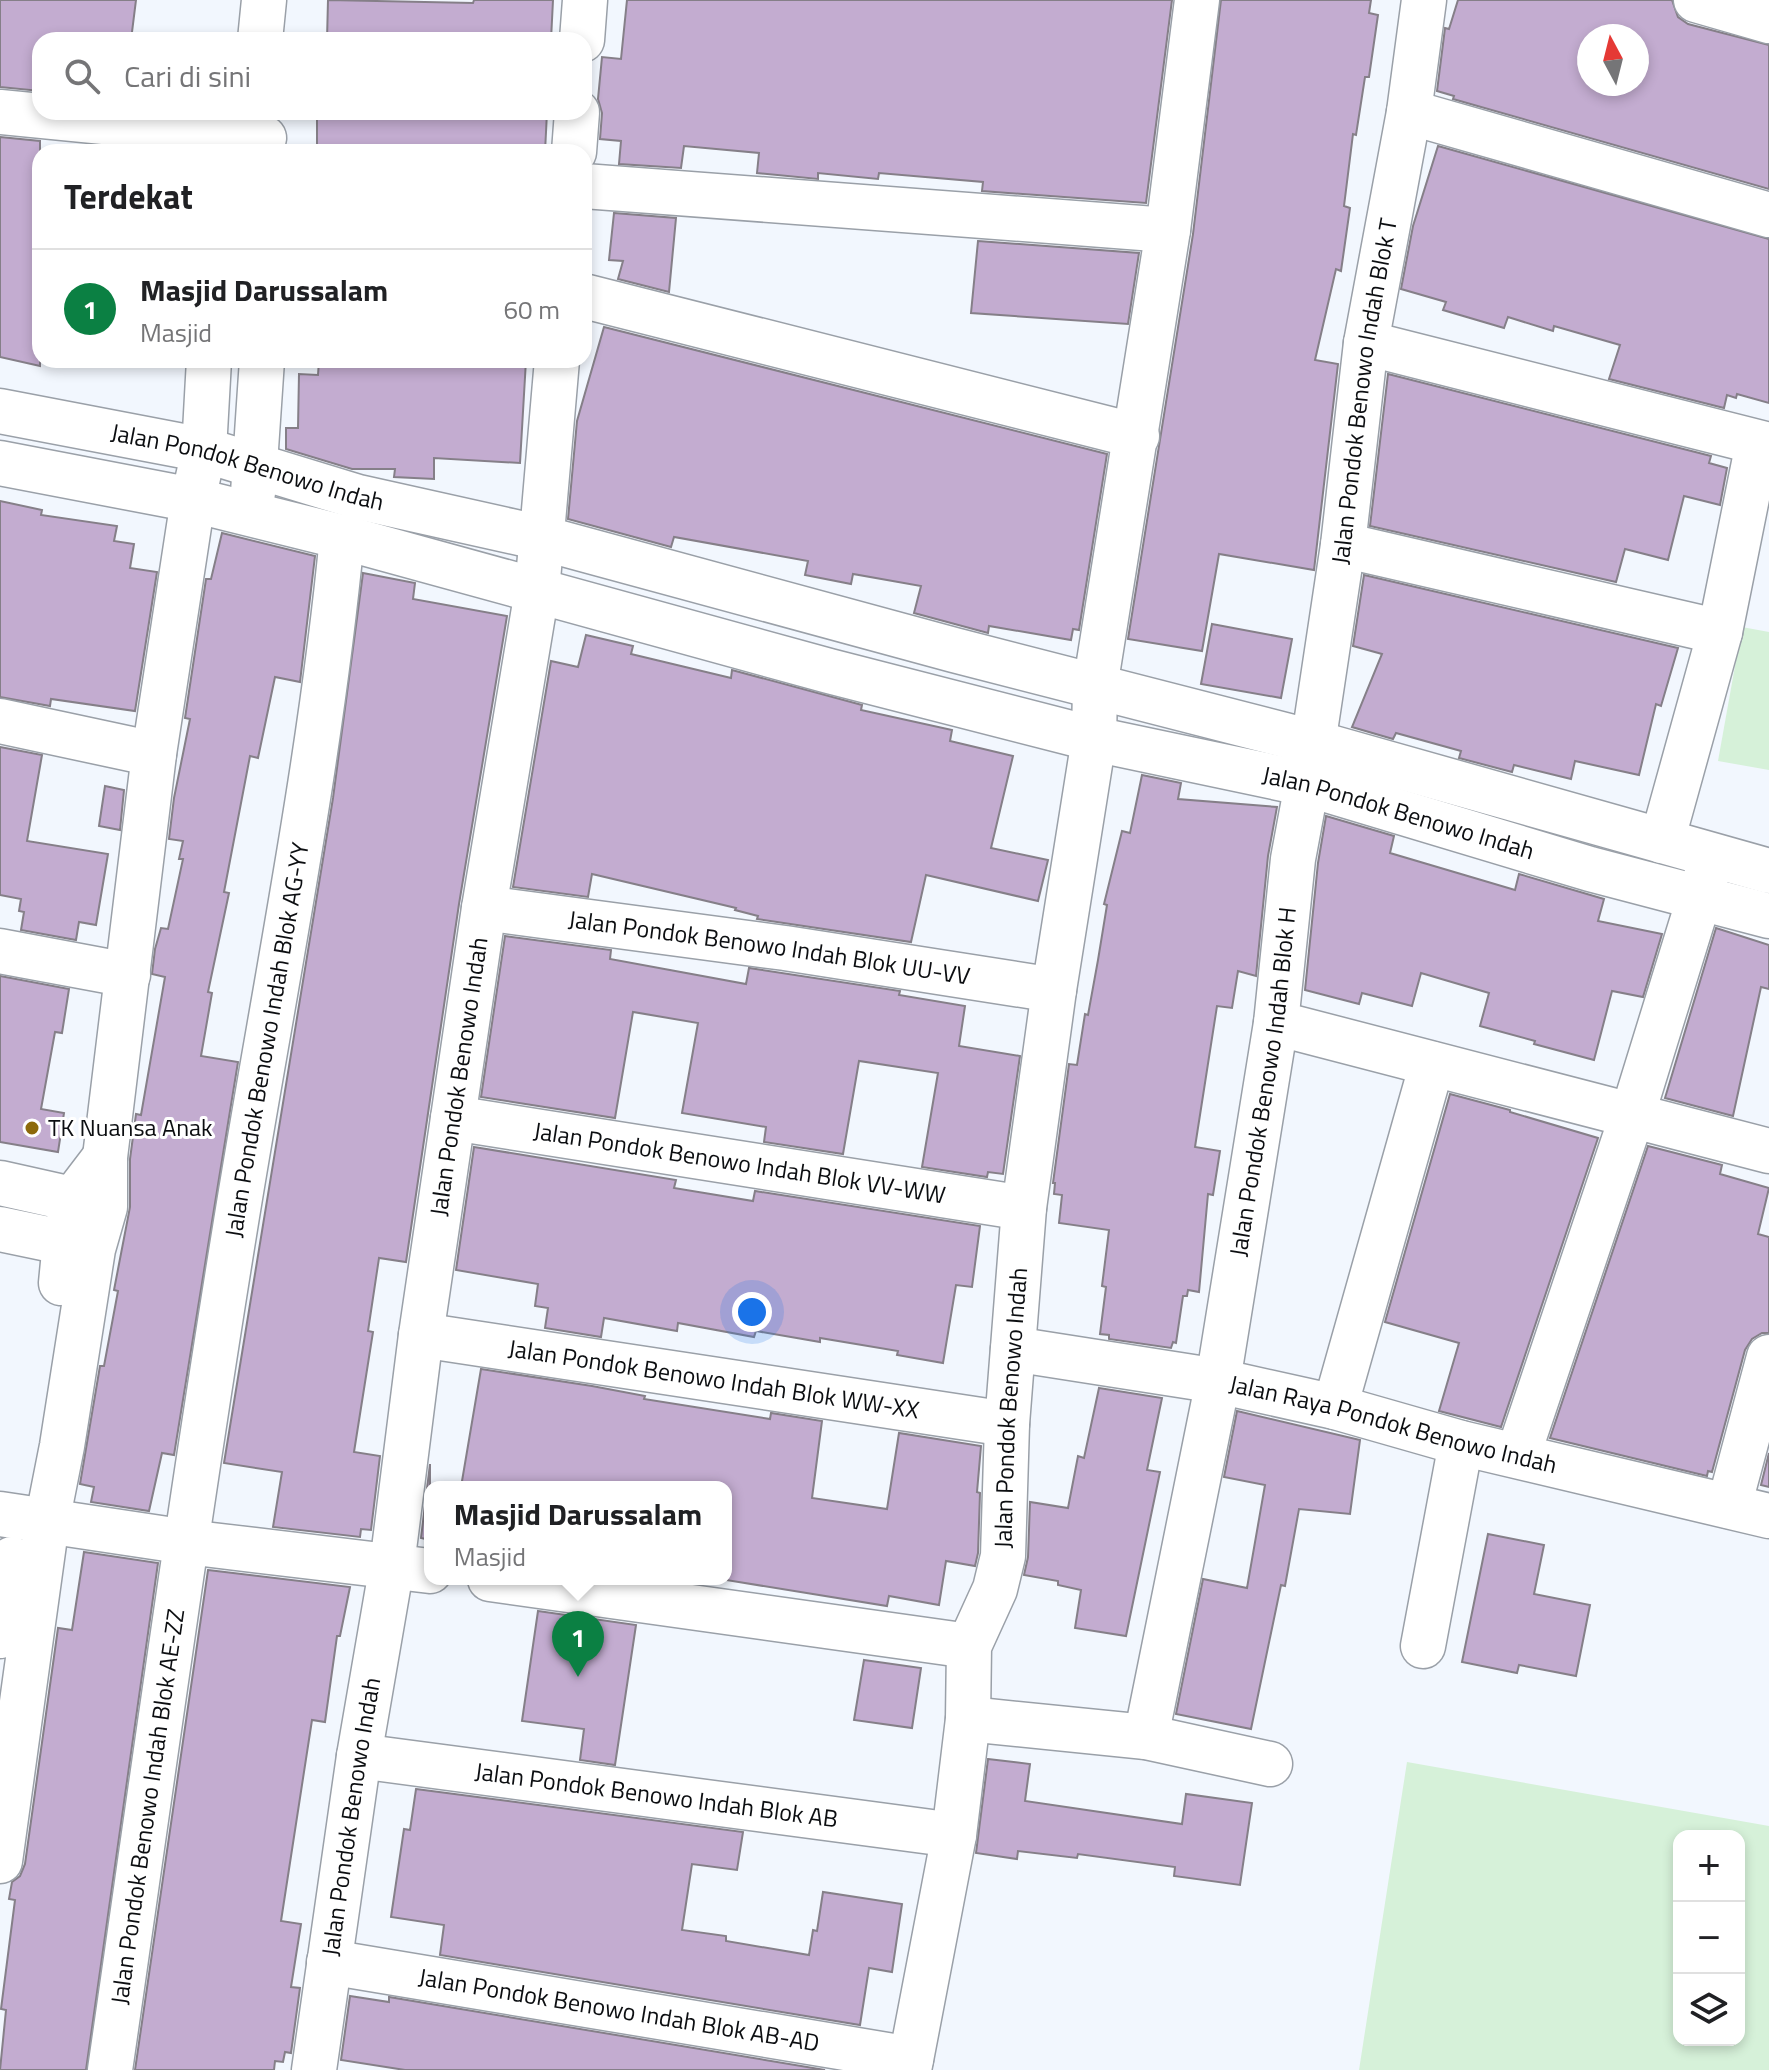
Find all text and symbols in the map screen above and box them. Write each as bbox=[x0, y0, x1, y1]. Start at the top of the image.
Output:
north arrow bbox=[1577, 24, 1649, 96]
search box bbox=[32, 32, 592, 120]
text: Cari di sini bbox=[124, 53, 251, 99]
icon: search bbox=[60, 54, 104, 98]
text: Terdekat bbox=[64, 170, 193, 222]
street label: Jalan Pondok Benowo Indah Blok T bbox=[1321, 215, 1406, 567]
text: Masjid Darussalam bbox=[140, 267, 388, 313]
text: 1 bbox=[83, 290, 97, 329]
text: 60 m bbox=[503, 290, 560, 329]
text: Masjid bbox=[140, 313, 212, 352]
street label: Jalan Pondok Benowo Indah bbox=[108, 414, 388, 519]
street label: Jalan Pondok Benowo Indah bbox=[1259, 756, 1539, 868]
street label: Jalan Pondok Benowo Indah Blok AG-YY bbox=[215, 840, 318, 1240]
street label: Jalan Pondok Benowo Indah Blok UU-VV bbox=[566, 900, 973, 994]
street label: Jalan Pondok Benowo Indah Blok H bbox=[1219, 905, 1305, 1259]
street label: Jalan Pondok Benowo Indah bbox=[420, 935, 496, 1218]
place label: TK Nuansa Anak bbox=[48, 1109, 213, 1145]
street label: Jalan Pondok Benowo Indah Blok VV-WW bbox=[531, 1112, 948, 1212]
marker: TK Nuansa Anak bbox=[23, 1119, 41, 1137]
street label: Jalan Pondok Benowo Indah bbox=[984, 1266, 1036, 1549]
your location bbox=[732, 1292, 772, 1332]
street label: Jalan Pondok Benowo Indah Blok WW-XX bbox=[506, 1329, 922, 1427]
street label: Jalan Raya Pondok Benowo Indah bbox=[1226, 1365, 1561, 1482]
popup bbox=[424, 1481, 732, 1585]
text: Masjid Darussalam bbox=[454, 1491, 702, 1537]
text: Masjid bbox=[454, 1537, 526, 1576]
street label: Jalan Pondok Benowo Indah Blok AE-ZZ bbox=[101, 1606, 193, 2007]
pin: 1 bbox=[552, 1611, 604, 1677]
street label: Jalan Pondok Benowo Indah bbox=[312, 1674, 389, 1958]
street label: Jalan Pondok Benowo Indah Blok AB bbox=[473, 1753, 840, 1836]
map controls bbox=[1673, 1830, 1745, 2046]
button: + bbox=[1673, 1830, 1745, 1902]
button: − bbox=[1673, 1902, 1745, 1974]
street label: Jalan Pondok Benowo Indah Blok AB-AD bbox=[416, 1958, 822, 2060]
button: layers bbox=[1673, 1974, 1745, 2046]

